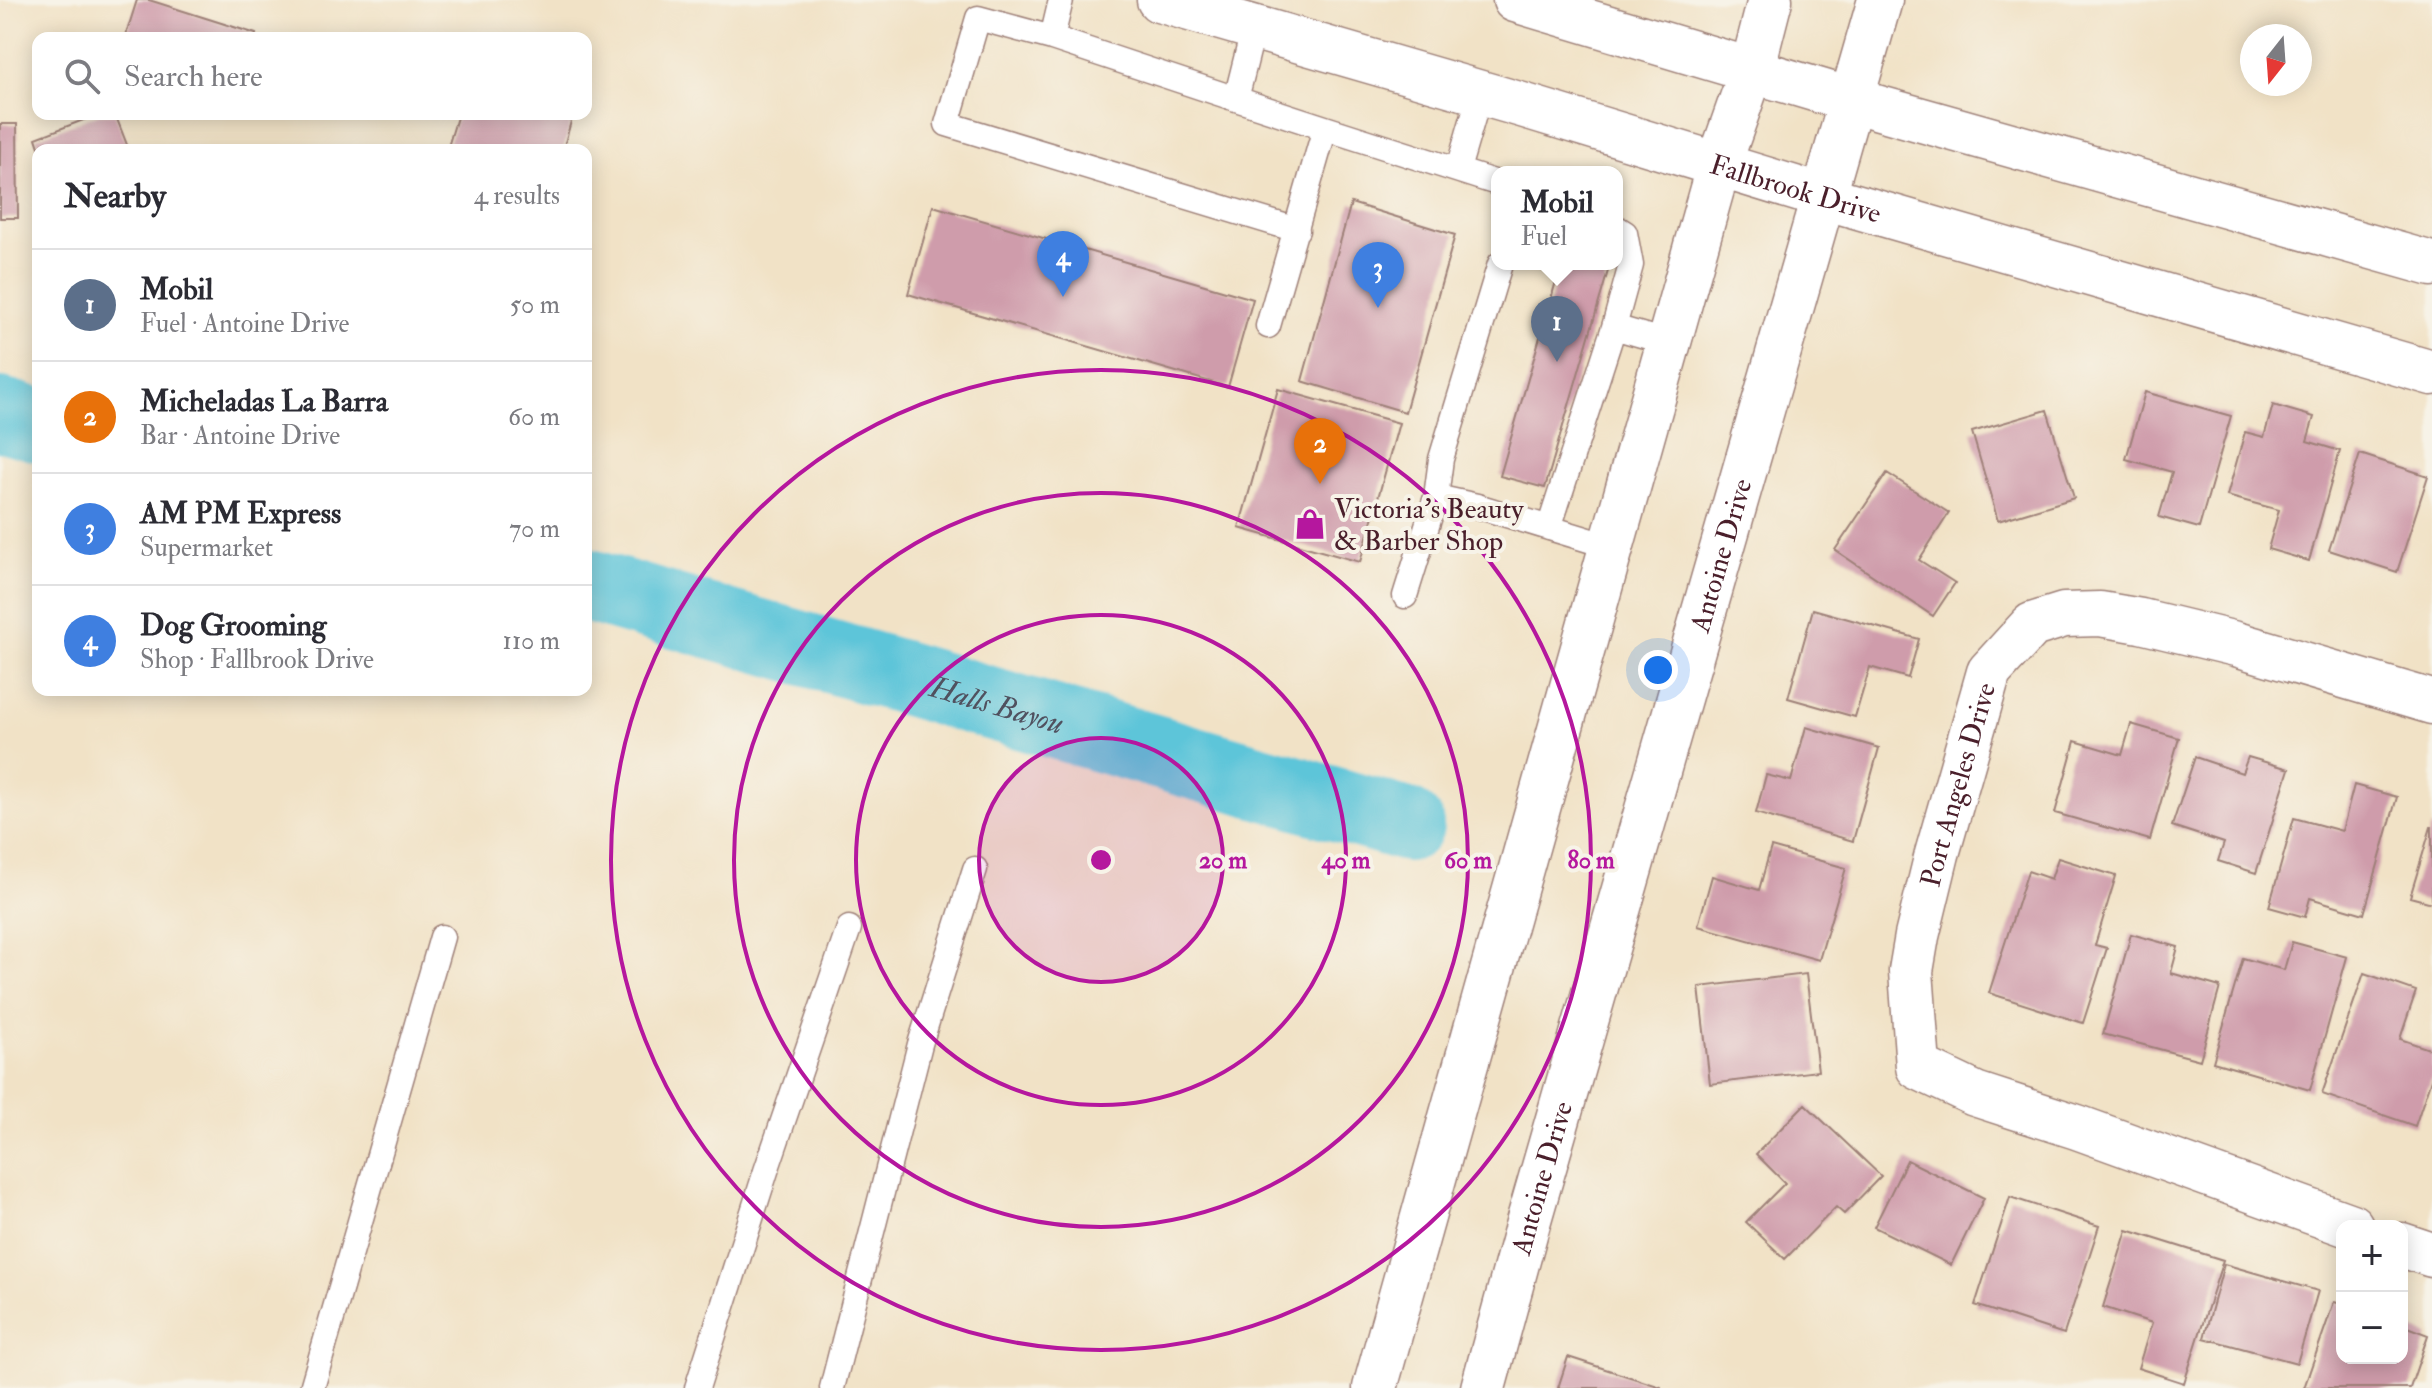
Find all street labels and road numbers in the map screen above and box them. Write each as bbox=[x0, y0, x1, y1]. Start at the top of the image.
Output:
street label: Fallbrook Drive bbox=[1706, 147, 1885, 232]
street label: Antoine Drive bbox=[1683, 474, 1760, 637]
street label: Port Angeles Drive bbox=[1914, 679, 2004, 891]
street label: Antoine Drive bbox=[1504, 1097, 1581, 1260]

